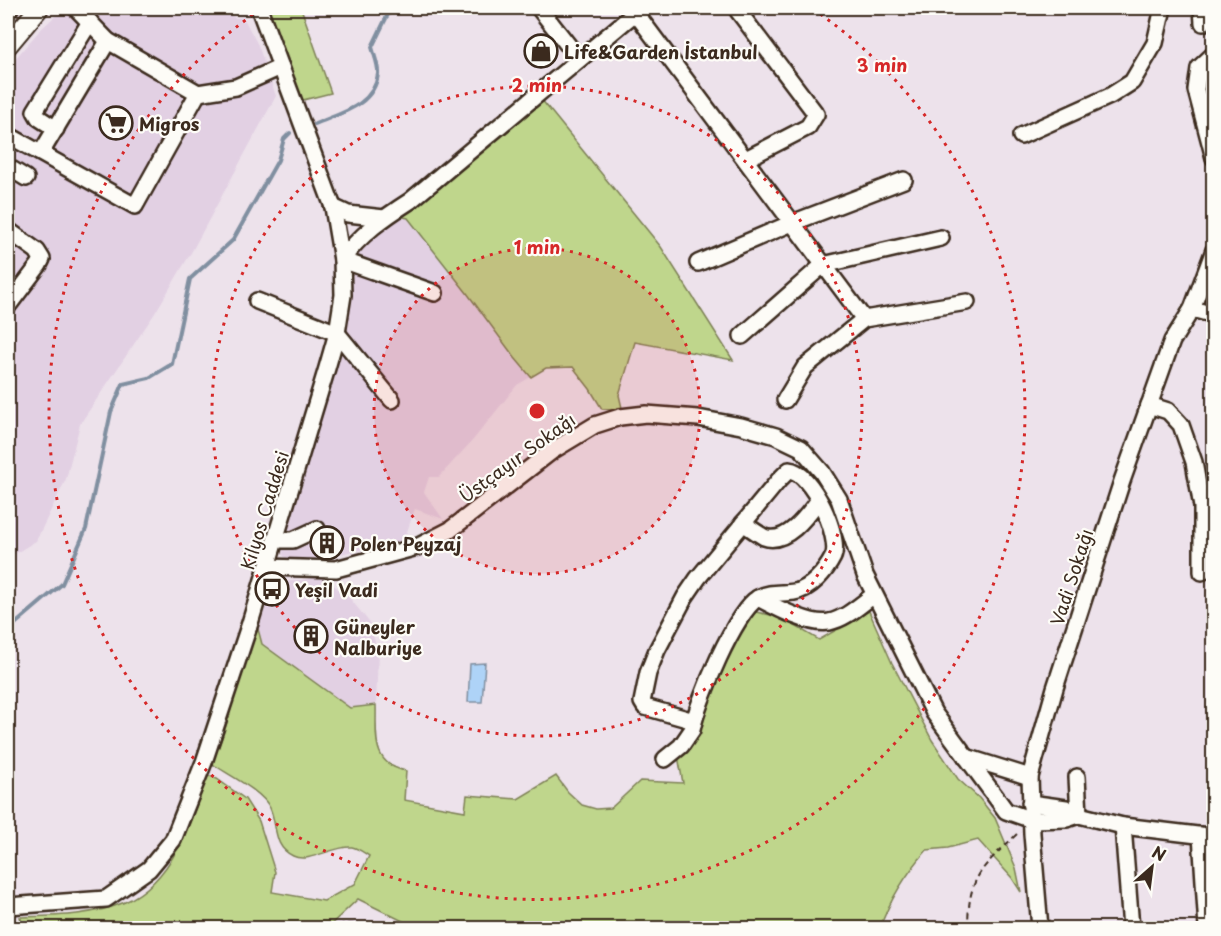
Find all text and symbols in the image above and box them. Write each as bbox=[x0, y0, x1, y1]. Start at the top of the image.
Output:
shop icon: Life&Garden İstanbul bbox=[523, 33, 559, 69]
place label: Life&Garden İstanbul bbox=[564, 38, 757, 65]
text: 3 min bbox=[857, 51, 907, 78]
text: 2 min bbox=[512, 71, 562, 98]
supermarket icon: Migros bbox=[98, 105, 134, 141]
place label: Migros bbox=[139, 110, 200, 137]
text: 1 min bbox=[514, 233, 560, 260]
centre of rings bbox=[527, 401, 547, 421]
street label: Üstçayır Sokağı bbox=[453, 406, 581, 508]
street label: Kilyos Caddesi bbox=[233, 447, 295, 573]
building icon: Polen Peyzaj bbox=[309, 525, 345, 561]
street label: Vadi Sokağı bbox=[1043, 525, 1099, 629]
place label: Polen Peyzaj bbox=[350, 530, 461, 557]
bus stop icon: Yeşil Vadi bbox=[254, 571, 290, 607]
place label: Yeşil Vadi bbox=[295, 576, 378, 603]
place label: Güneyler Nalburiye bbox=[334, 613, 422, 661]
building icon: Güneyler Nalburiye bbox=[293, 618, 329, 654]
north arrow bbox=[1122, 837, 1182, 897]
text: N bbox=[1148, 839, 1171, 866]

